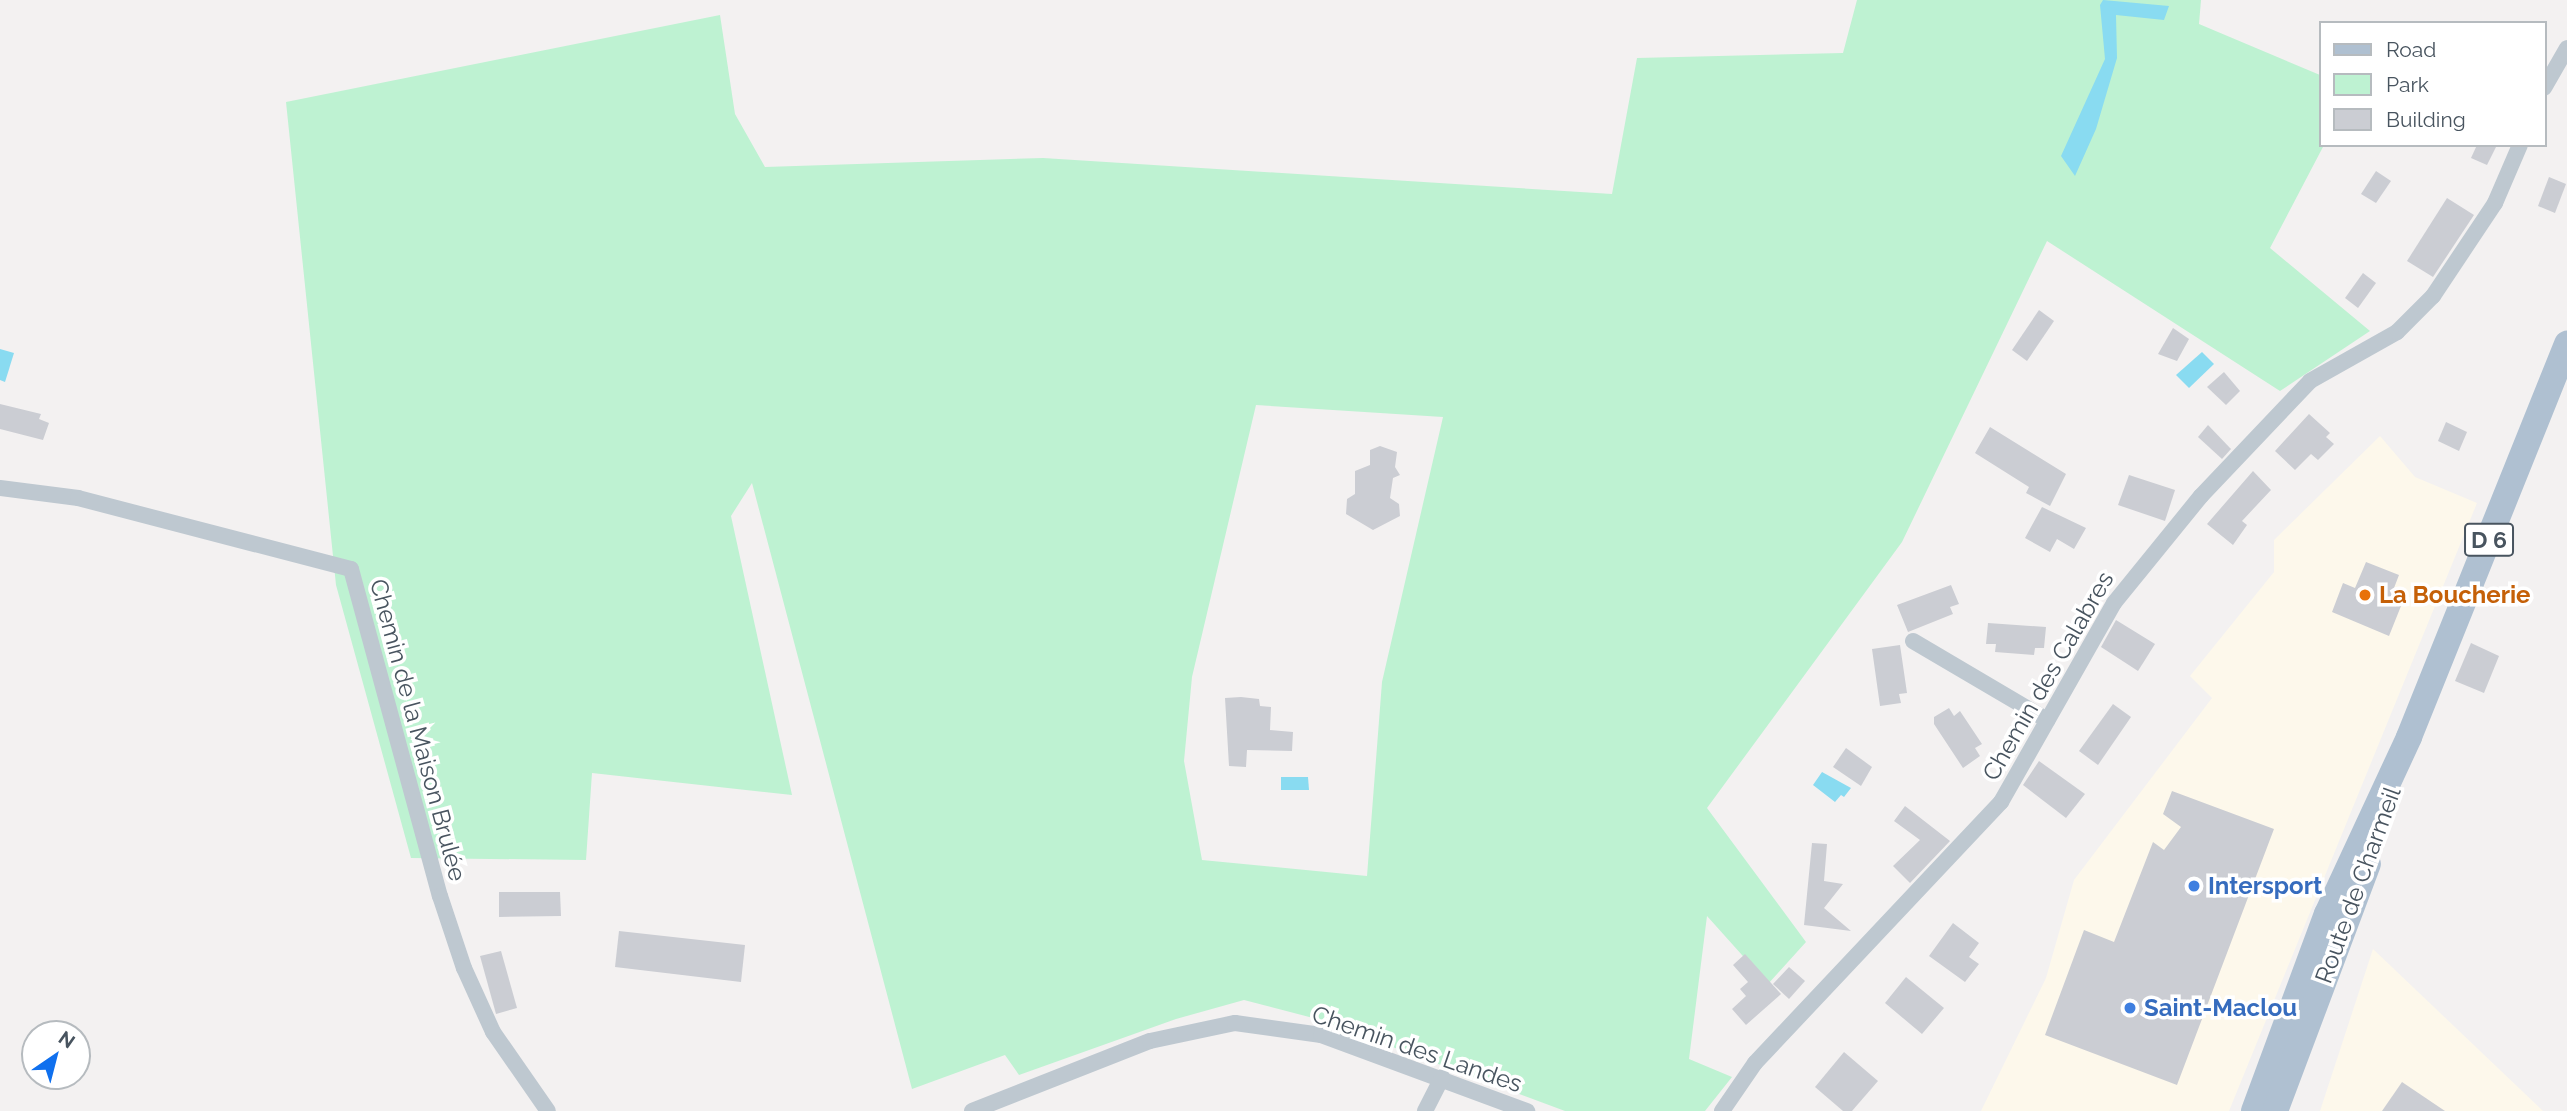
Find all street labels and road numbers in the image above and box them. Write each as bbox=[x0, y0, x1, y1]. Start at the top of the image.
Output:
road number: D 6 bbox=[2463, 520, 2515, 560]
street label: Chemin des Calabres bbox=[1976, 566, 2120, 786]
street label: Chemin de la Maison Brulée bbox=[364, 576, 472, 884]
street label: Route de Charmeil bbox=[2309, 783, 2407, 987]
street label: Chemin des Landes bbox=[1308, 1000, 1526, 1098]

